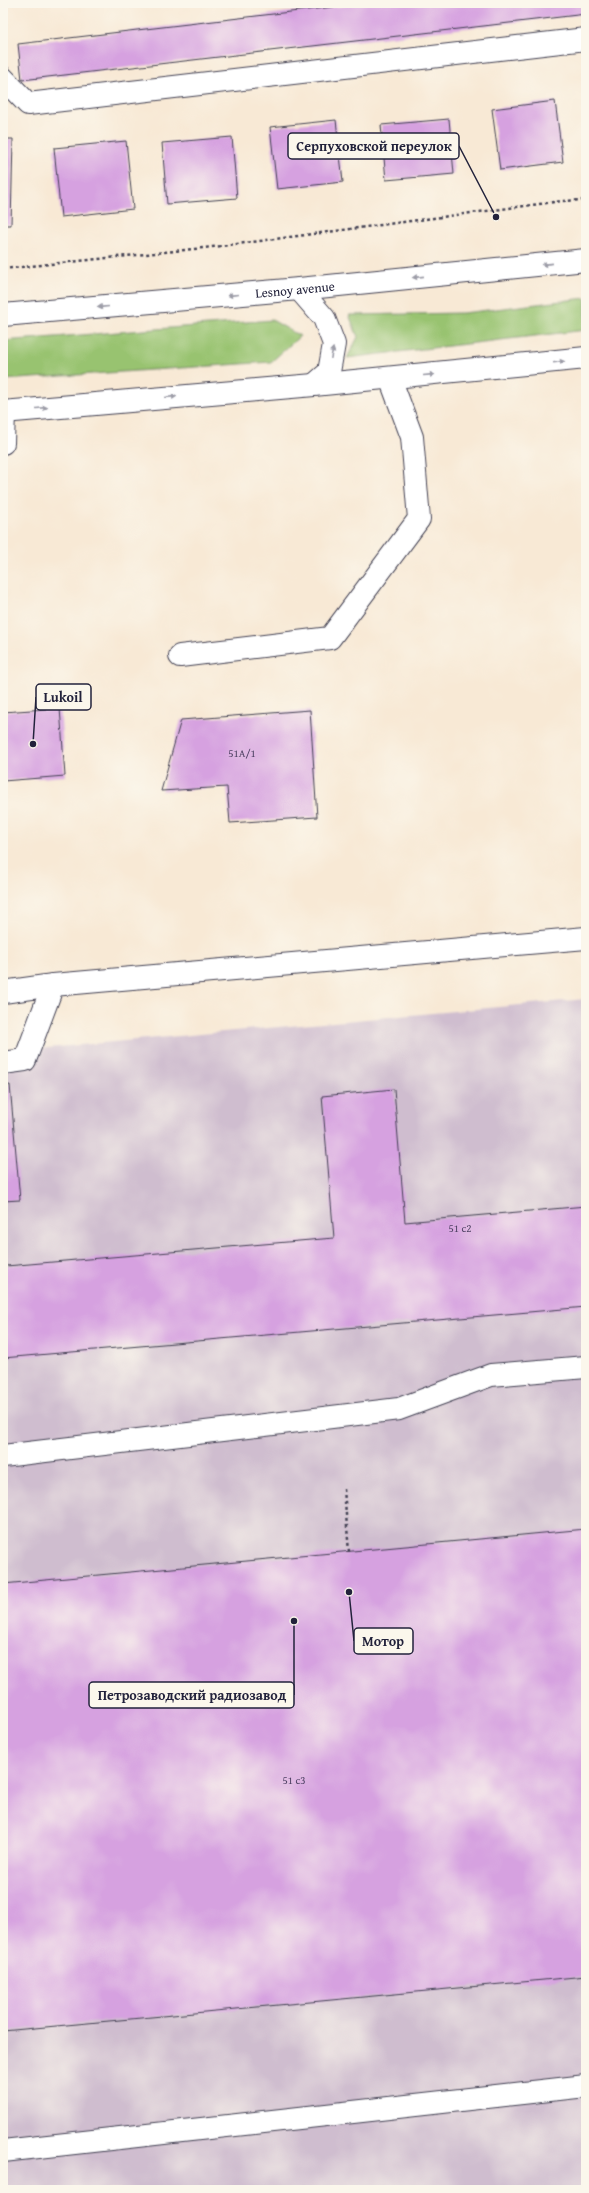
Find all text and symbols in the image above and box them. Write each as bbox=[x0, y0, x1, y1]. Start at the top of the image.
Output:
callout: Серпуховской переулок bbox=[288, 133, 459, 159]
text: Серпуховской переулок bbox=[296, 136, 453, 156]
one-way arrow bbox=[541, 261, 553, 267]
one-way arrow bbox=[412, 274, 424, 281]
street label: Lesnoy avenue bbox=[254, 276, 336, 303]
one-way arrow bbox=[227, 292, 239, 298]
one-way arrow bbox=[97, 303, 109, 310]
one-way arrow bbox=[330, 347, 336, 359]
one-way arrow bbox=[553, 359, 565, 365]
one-way arrow bbox=[423, 371, 435, 378]
one-way arrow bbox=[165, 394, 177, 401]
one-way arrow bbox=[36, 405, 48, 412]
callout: Lukoil bbox=[36, 684, 91, 710]
text: Lukoil bbox=[43, 687, 83, 707]
house number: 51А/1 bbox=[228, 745, 256, 761]
house number: 51 с2 bbox=[448, 1220, 472, 1236]
callout: Мотор bbox=[354, 1628, 413, 1654]
text: Мотор bbox=[362, 1631, 404, 1651]
callout: Петрозаводский радиозавод bbox=[89, 1682, 294, 1708]
text: Петрозаводский радиозавод bbox=[98, 1685, 287, 1705]
house number: 51 с3 bbox=[282, 1772, 306, 1788]

